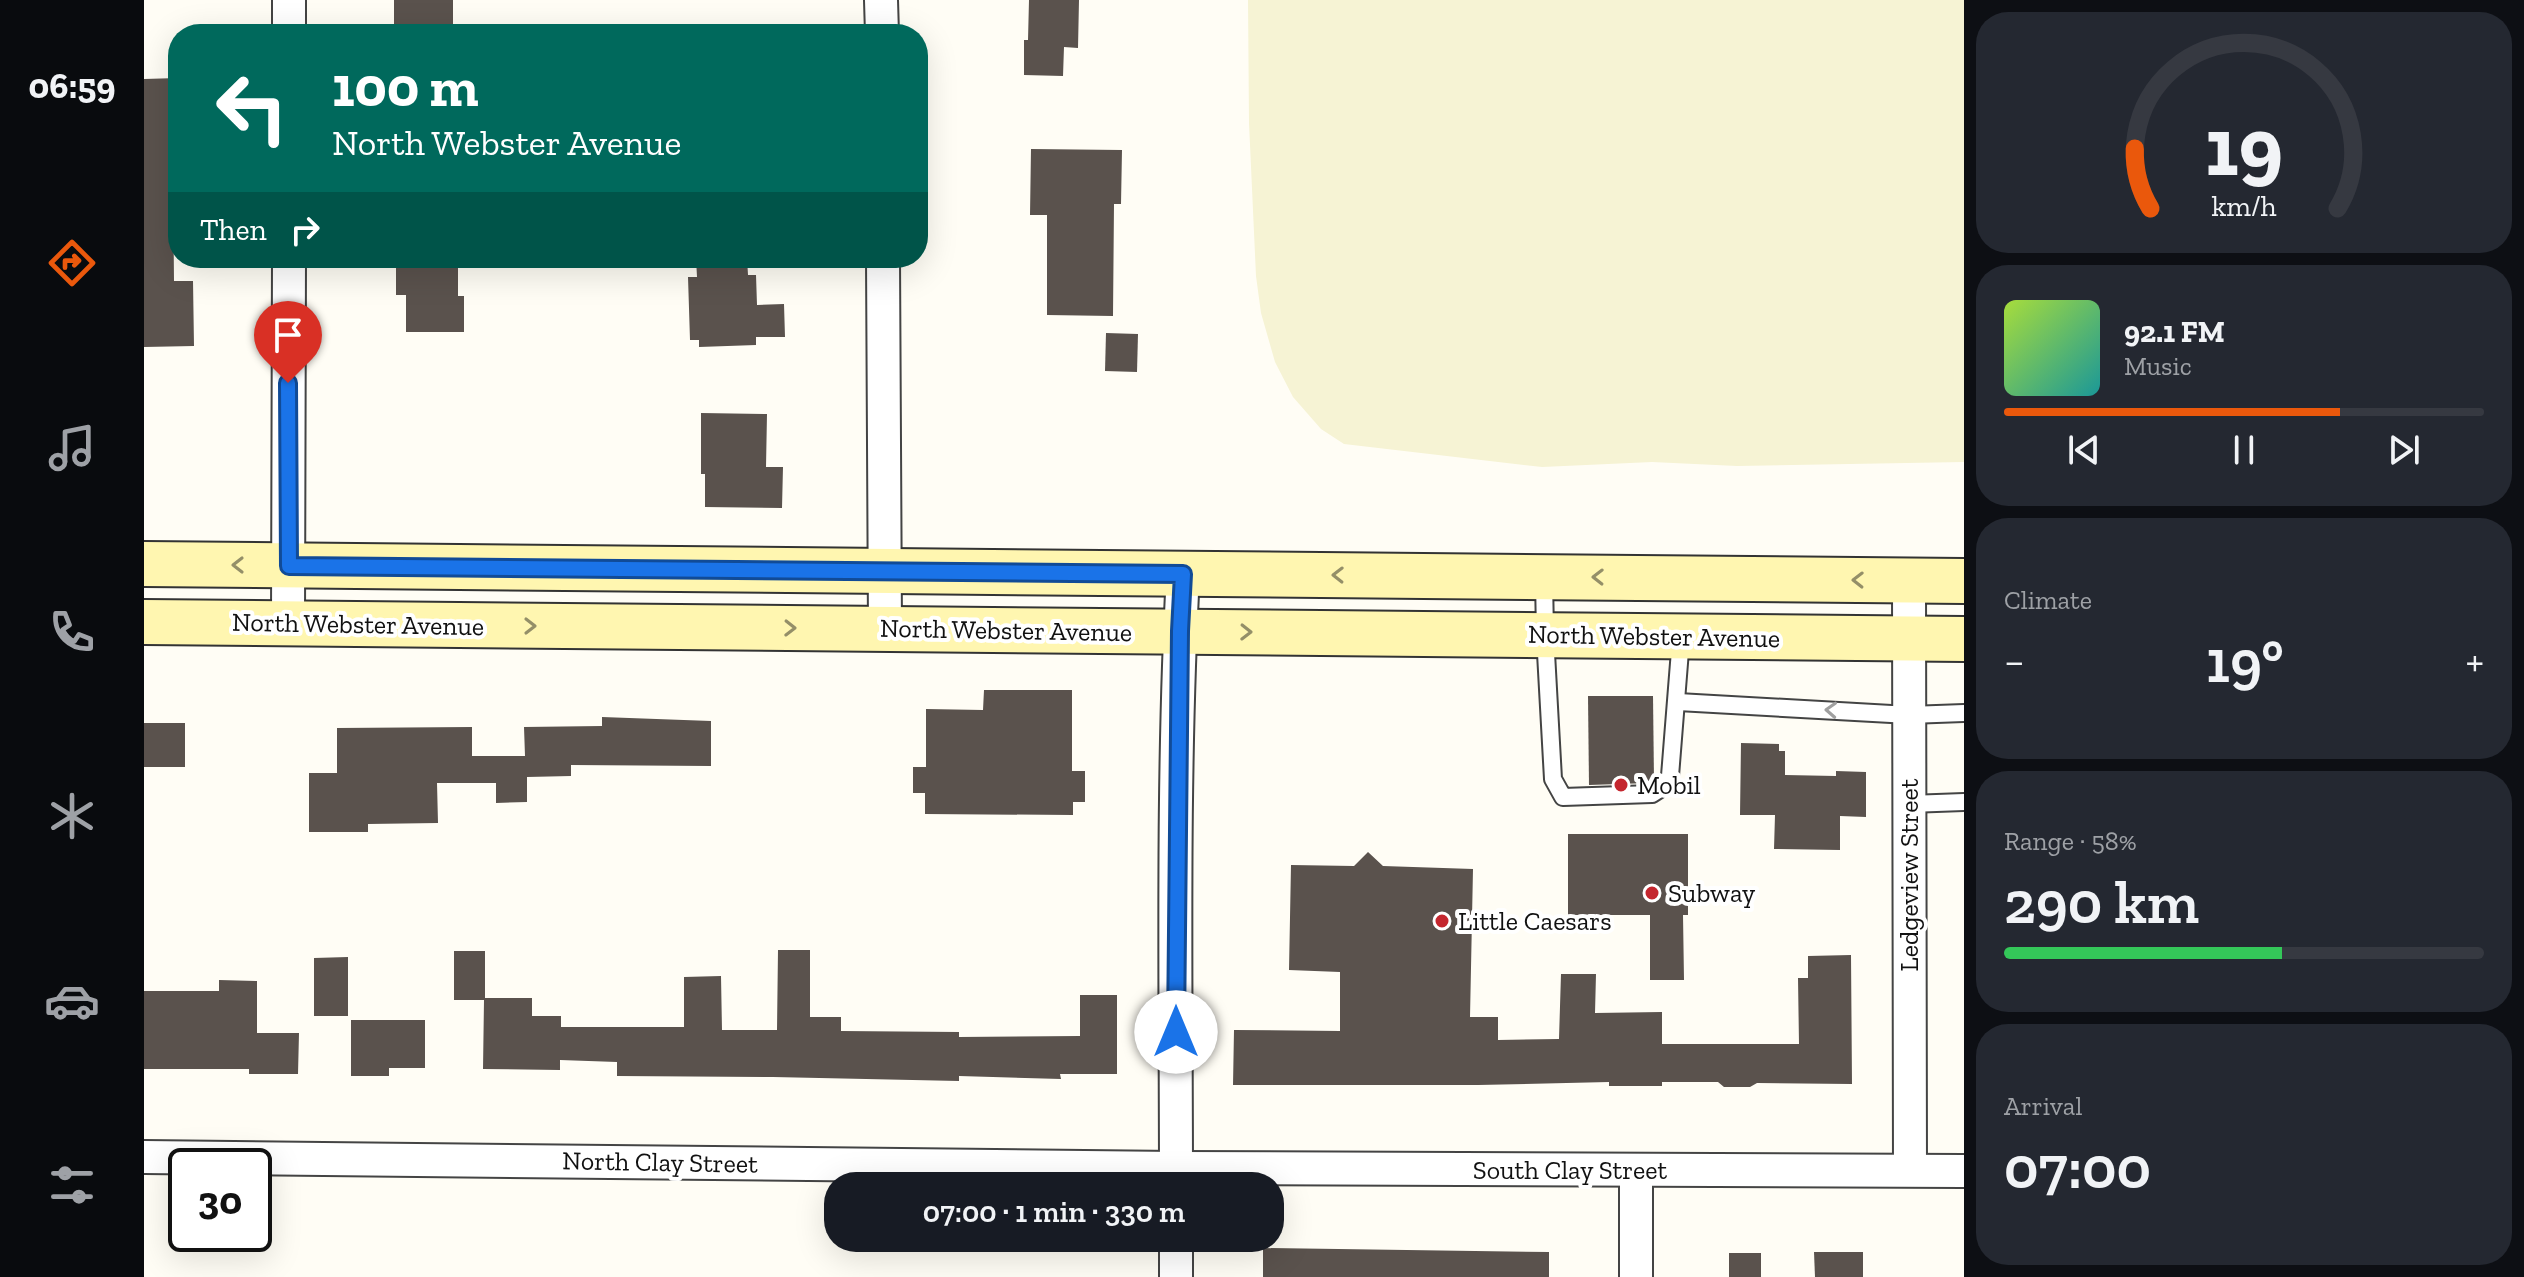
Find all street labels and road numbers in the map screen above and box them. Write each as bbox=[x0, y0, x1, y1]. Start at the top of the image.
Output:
street label: North Webster Avenue bbox=[232, 606, 484, 642]
street label: North Webster Avenue bbox=[880, 612, 1132, 648]
street label: North Webster Avenue bbox=[1528, 618, 1780, 654]
street label: Ledgeview Street bbox=[1893, 778, 1925, 971]
street label: North Clay Street bbox=[562, 1144, 758, 1180]
street label: South Clay Street bbox=[1473, 1154, 1668, 1186]

